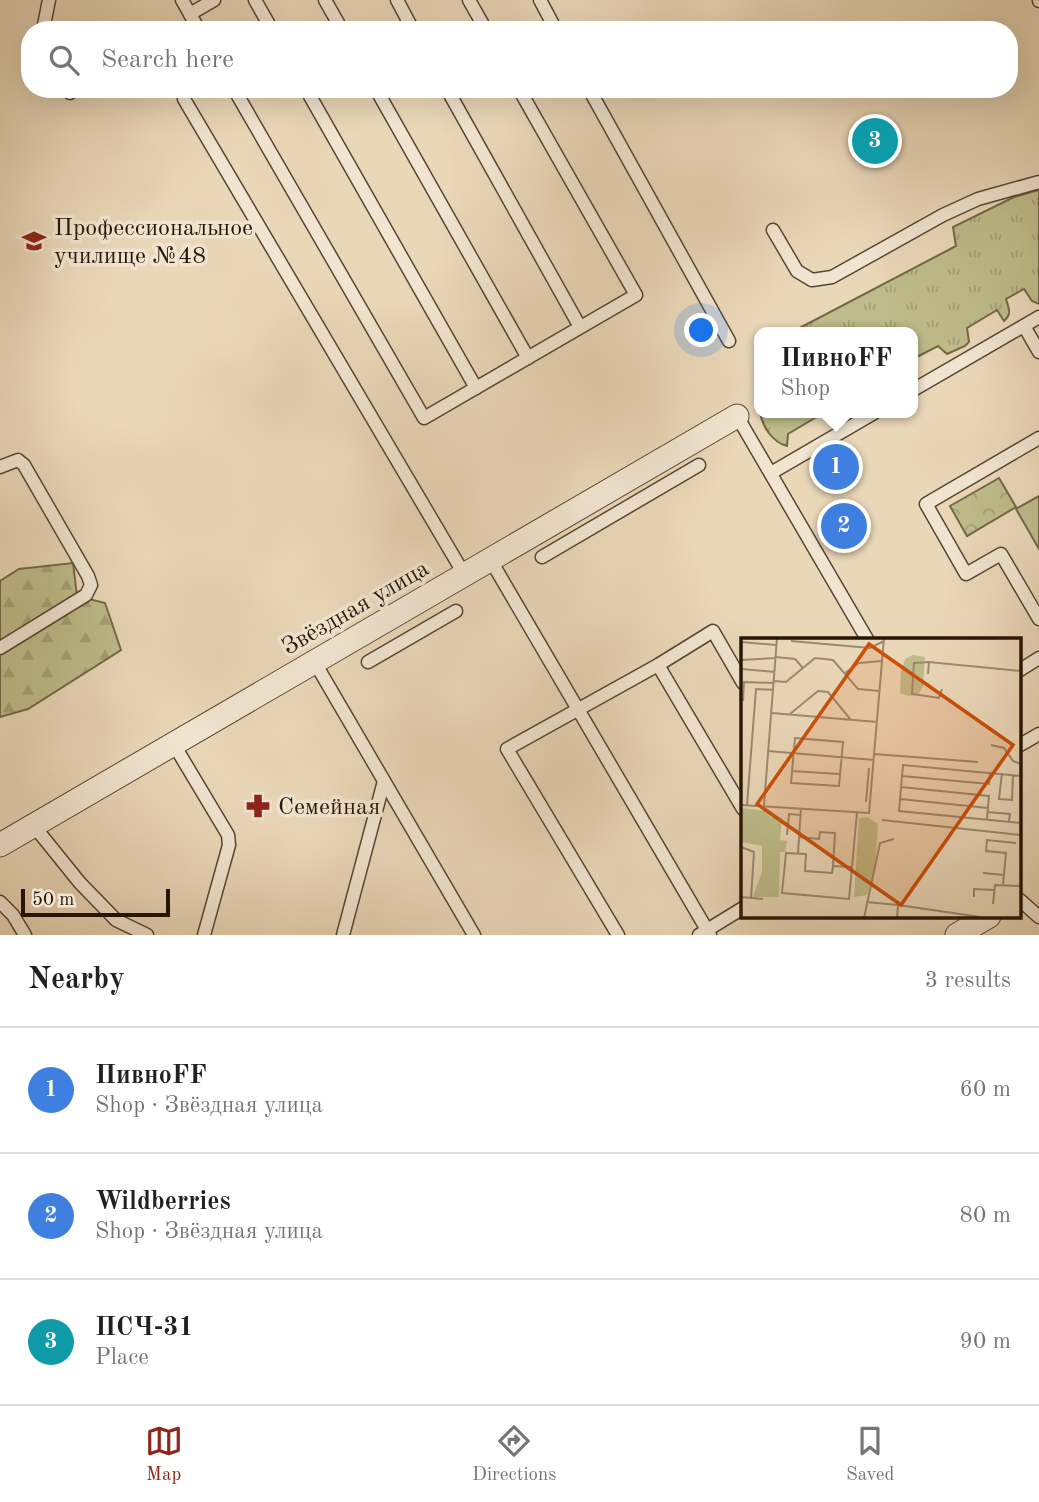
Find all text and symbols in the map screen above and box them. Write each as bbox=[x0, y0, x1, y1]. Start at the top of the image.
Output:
search box bbox=[21, 21, 1018, 98]
icon: search bbox=[45, 41, 83, 79]
text: Search here bbox=[101, 47, 234, 73]
pin: 3 bbox=[852, 115, 898, 167]
place label: Профессиональное училище №48 bbox=[54, 217, 253, 269]
school or university icon: Профессиональное училище №48 bbox=[20, 227, 48, 255]
your location bbox=[684, 313, 718, 347]
popup bbox=[754, 327, 918, 418]
text: ПивноFF bbox=[780, 346, 892, 372]
text: Shop bbox=[780, 377, 830, 400]
pin: 1 bbox=[813, 441, 859, 493]
pin: 2 bbox=[821, 500, 867, 552]
street label: Звёздная улица bbox=[278, 557, 434, 660]
inset map bbox=[741, 638, 1021, 918]
pharmacy icon: Семейная bbox=[244, 792, 272, 820]
place label: Семейная bbox=[278, 796, 380, 820]
scale bar bbox=[21, 886, 170, 918]
text: 50 m bbox=[32, 891, 74, 910]
text: Nearby bbox=[28, 965, 125, 995]
text: 3 results bbox=[925, 969, 1011, 992]
text: ПивноFF bbox=[95, 1063, 207, 1089]
text: 1 bbox=[44, 1078, 58, 1101]
text: 60 m bbox=[960, 1078, 1011, 1101]
text: Shop · Звёздная улица bbox=[95, 1094, 323, 1117]
text: Wildberries bbox=[95, 1189, 231, 1215]
text: 2 bbox=[44, 1204, 58, 1227]
text: 80 m bbox=[960, 1204, 1011, 1227]
text: Shop · Звёздная улица bbox=[95, 1220, 323, 1243]
text: ПСЧ-31 bbox=[95, 1315, 194, 1341]
text: 3 bbox=[44, 1330, 58, 1353]
text: 90 m bbox=[960, 1330, 1011, 1353]
text: Place bbox=[95, 1346, 149, 1369]
tab: Map bbox=[145, 1422, 183, 1487]
tab: Directions bbox=[472, 1422, 557, 1487]
tab: Saved bbox=[846, 1422, 894, 1487]

